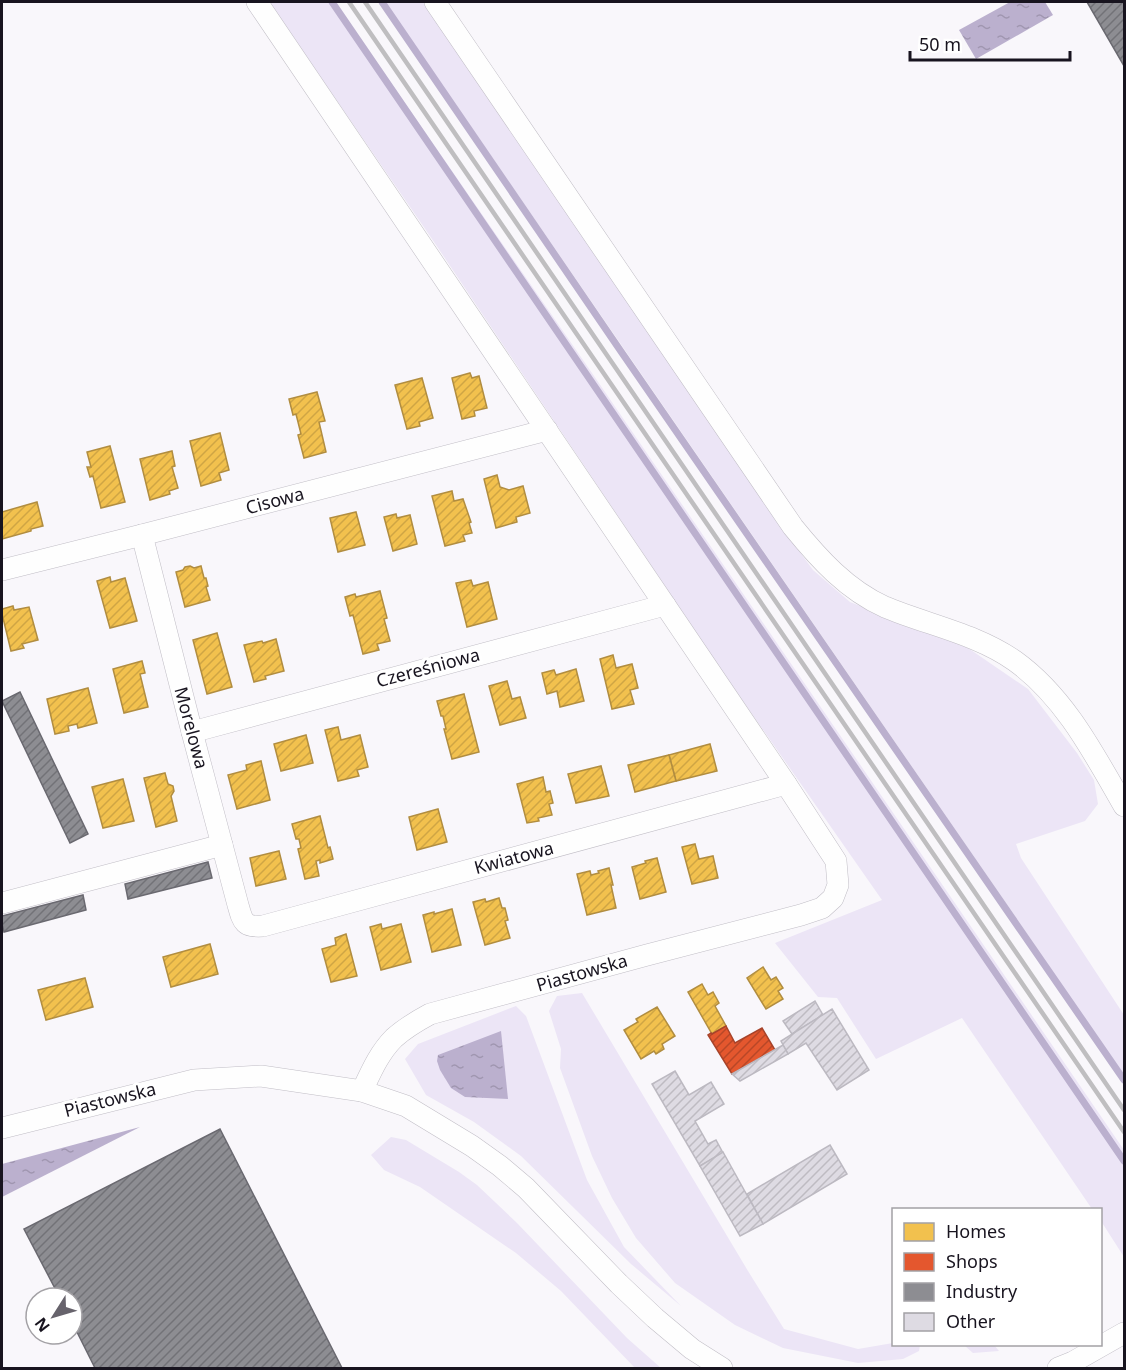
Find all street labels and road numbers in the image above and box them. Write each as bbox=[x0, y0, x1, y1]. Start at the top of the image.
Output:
street label: Cisowa bbox=[243, 481, 307, 519]
street label: Czereśniowa bbox=[373, 642, 482, 692]
street label: Morelowa bbox=[170, 684, 214, 771]
street label: Kwiatowa bbox=[471, 835, 556, 879]
street label: Piastowska bbox=[533, 948, 630, 996]
street label: Piastowska bbox=[61, 1076, 158, 1122]

